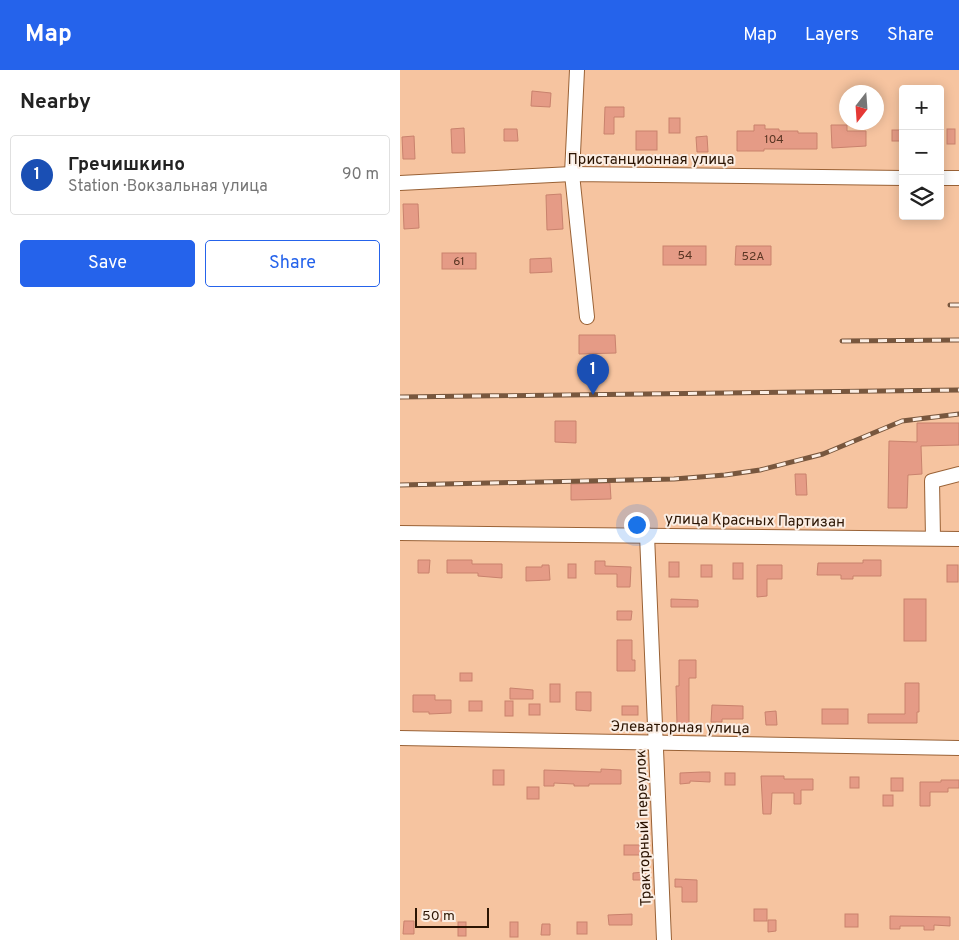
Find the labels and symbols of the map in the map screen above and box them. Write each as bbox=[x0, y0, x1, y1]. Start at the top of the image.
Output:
north arrow bbox=[839, 85, 884, 130]
house number: 104 bbox=[764, 132, 784, 148]
street label: Пристанционная улица bbox=[568, 151, 734, 170]
house number: 54 bbox=[677, 248, 693, 264]
house number: 52А bbox=[742, 249, 764, 265]
house number: 61 bbox=[453, 254, 465, 270]
pin: 1 bbox=[577, 354, 609, 395]
street label: улица Красных Партизан bbox=[665, 510, 845, 533]
your location bbox=[624, 512, 650, 538]
street label: Элеваторная улица bbox=[610, 718, 750, 739]
street label: Тракторный переулок bbox=[632, 749, 657, 907]
scale bar bbox=[415, 905, 489, 928]

